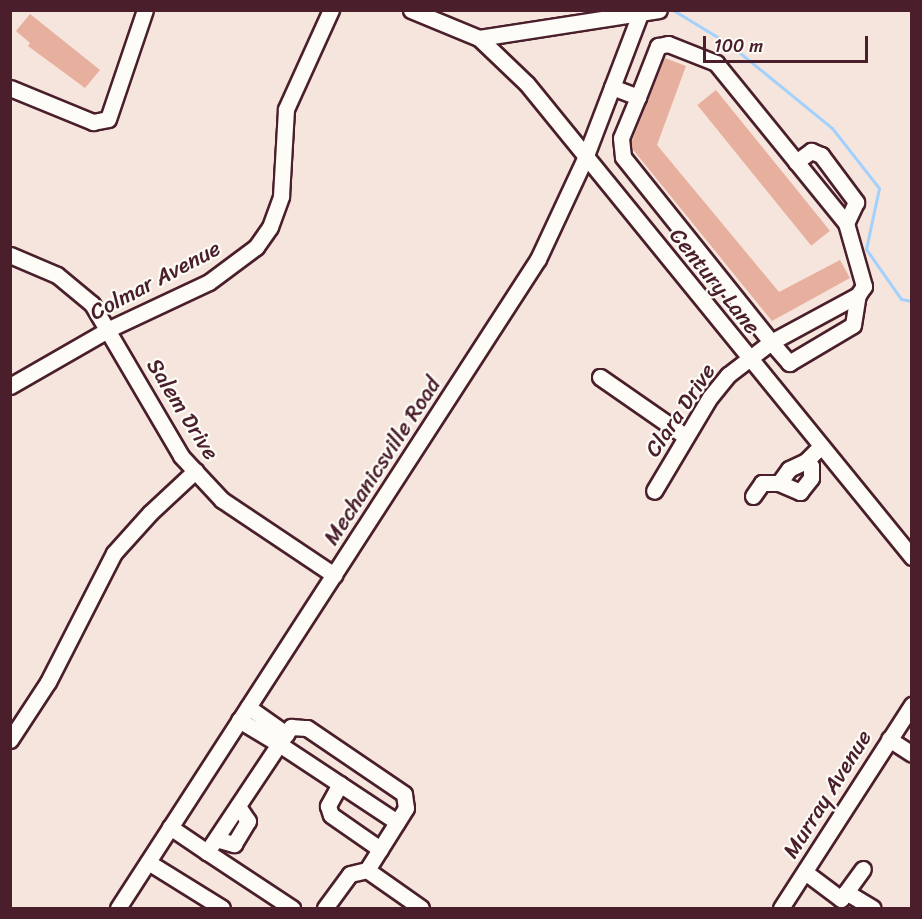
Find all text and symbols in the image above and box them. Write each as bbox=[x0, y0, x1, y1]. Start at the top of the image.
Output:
scale bar bbox=[706, 24, 871, 62]
text: 100 m bbox=[714, 30, 763, 62]
street label: Century Lane bbox=[664, 223, 766, 339]
street label: Colmar Avenue bbox=[85, 235, 225, 325]
street label: Salem Drive bbox=[141, 353, 225, 465]
street label: Clara Drive bbox=[639, 358, 721, 462]
street label: Mechanicsville Road bbox=[318, 372, 446, 550]
street label: Murray Avenue bbox=[777, 725, 877, 863]

